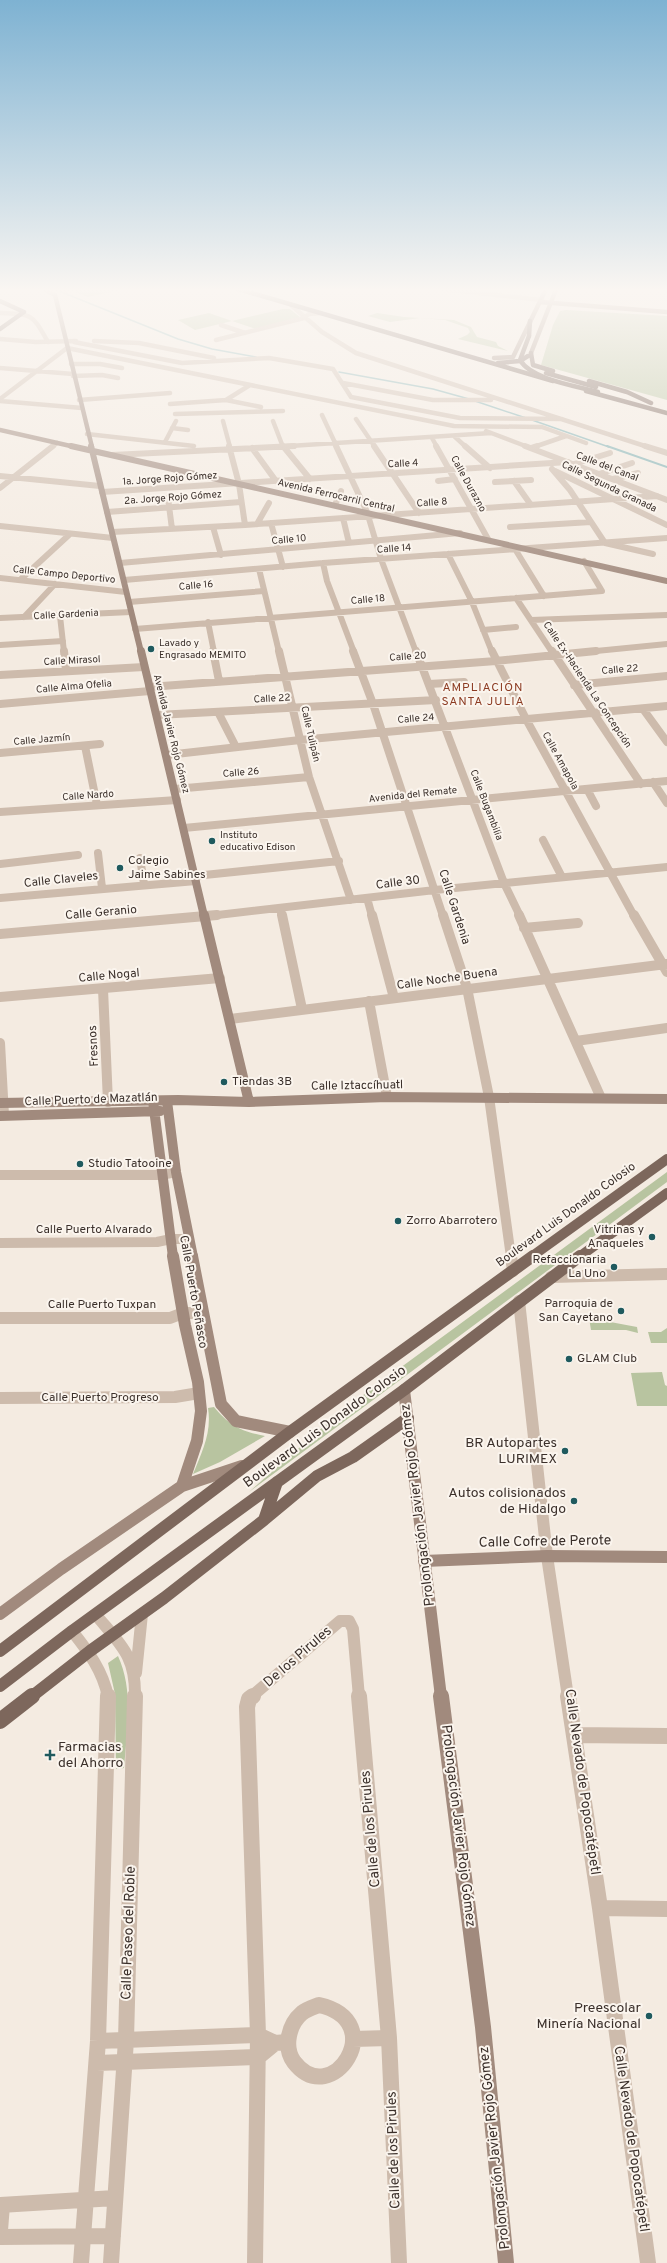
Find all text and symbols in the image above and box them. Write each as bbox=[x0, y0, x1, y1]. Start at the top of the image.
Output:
street label: Calle del Canal bbox=[574, 449, 640, 485]
street label: Calle Durazno bbox=[447, 453, 489, 515]
street label: Calle 4 bbox=[387, 457, 419, 471]
street label: Calle Segunda Granada bbox=[559, 458, 659, 516]
street label: 1a. Jorge Rojo Gómez bbox=[122, 469, 218, 489]
street label: Avenida Ferrocarril Central bbox=[276, 476, 396, 516]
street label: 2a. Jorge Rojo Gómez bbox=[124, 488, 222, 508]
street label: Calle 8 bbox=[416, 495, 448, 511]
street label: Calle 10 bbox=[271, 532, 307, 548]
street label: Calle 14 bbox=[376, 541, 412, 557]
street label: Calle Campo Deportivo bbox=[12, 563, 116, 587]
street label: Calle 16 bbox=[178, 578, 214, 594]
street label: Calle 18 bbox=[350, 592, 386, 608]
street label: Calle Gardenia bbox=[33, 607, 99, 623]
street label: Calle Ex-Hacienda La Concepción bbox=[540, 619, 634, 751]
place label: Lavado y Engrasado MEMITO bbox=[159, 637, 246, 662]
marker: Lavado y Engrasado MEMITO bbox=[146, 644, 156, 654]
street label: Calle 20 bbox=[389, 649, 427, 665]
street label: Calle Mirasol bbox=[43, 653, 101, 669]
street label: Calle 22 bbox=[601, 662, 639, 678]
street label: Avenida Javier Rojo Gómez bbox=[150, 673, 192, 795]
street label: Calle Alma Ofelia bbox=[36, 677, 112, 697]
district label: AMPLIACIÓN SANTA JULIA bbox=[441, 680, 525, 710]
street label: Calle 22 bbox=[253, 692, 291, 706]
street label: Calle Tulipán bbox=[297, 705, 323, 763]
street label: Calle 24 bbox=[397, 711, 435, 727]
street label: Calle Amapola bbox=[539, 730, 581, 792]
street label: Calle Jazmín bbox=[13, 731, 71, 749]
street label: Calle 26 bbox=[222, 765, 260, 781]
street label: Calle Bugambilia bbox=[466, 768, 506, 842]
street label: Avenida del Remate bbox=[368, 784, 458, 806]
street label: Calle Nardo bbox=[62, 788, 115, 804]
place label: Instituto educativo Edison bbox=[220, 829, 295, 854]
marker: Instituto educativo Edison bbox=[207, 836, 217, 846]
place label: Colegio Jaime Sabines bbox=[128, 853, 206, 883]
marker: Colegio Jaime Sabines bbox=[115, 863, 125, 873]
street label: Calle Gardenia bbox=[434, 867, 474, 947]
street label: Calle Claveles bbox=[23, 868, 99, 892]
street label: Calle 30 bbox=[375, 872, 421, 894]
street label: Calle Geranio bbox=[65, 902, 138, 924]
street label: Calle Noche Buena bbox=[396, 964, 498, 994]
street label: Calle Nogal bbox=[78, 965, 140, 987]
street label: Fresnos bbox=[85, 1025, 103, 1067]
place label: Tiendas 3B bbox=[232, 1074, 292, 1090]
marker: Tiendas 3B bbox=[219, 1077, 229, 1087]
street label: Calle Iztaccíhuatl bbox=[311, 1077, 403, 1095]
street label: Calle Puerto de Mazatlán bbox=[24, 1090, 158, 1110]
place label: Studio Tatooine bbox=[88, 1156, 172, 1172]
marker: Studio Tatooine bbox=[75, 1159, 85, 1169]
street label: Boulevard Luis Donaldo Colosio bbox=[493, 1159, 639, 1271]
place label: Zorro Abarrotero bbox=[406, 1213, 498, 1229]
marker: Zorro Abarrotero bbox=[393, 1216, 403, 1226]
street label: Calle Puerto Alvarado bbox=[36, 1222, 153, 1238]
place label: Vitrinas y Anaqueles bbox=[588, 1222, 644, 1252]
marker: Vitrinas y Anaqueles bbox=[647, 1232, 657, 1242]
street label: Calle Puerto Peñasco bbox=[175, 1234, 211, 1350]
place label: Refaccionaria La Uno bbox=[533, 1252, 606, 1282]
marker: Refaccionaria La Uno bbox=[609, 1262, 619, 1272]
place label: Parroquia de San Cayetano bbox=[539, 1296, 613, 1326]
street label: Calle Puerto Tuxpan bbox=[48, 1297, 156, 1313]
marker: Parroquia de San Cayetano bbox=[616, 1306, 626, 1316]
place label: GLAM Club bbox=[577, 1351, 637, 1367]
marker: GLAM Club bbox=[564, 1354, 574, 1364]
street label: Boulevard Luis Donaldo Colosio bbox=[240, 1362, 410, 1492]
street label: Calle Puerto Progreso bbox=[41, 1390, 159, 1406]
street label: Prolongación Javier Rojo Gómez bbox=[397, 1403, 439, 1607]
place label: BR Autopartes LURIMEX bbox=[465, 1435, 557, 1468]
marker: BR Autopartes LURIMEX bbox=[560, 1446, 570, 1456]
place label: Autos colisionados de Hidalgo bbox=[448, 1485, 566, 1518]
marker: Autos colisionados de Hidalgo bbox=[569, 1496, 579, 1506]
street label: Calle Cofre de Perote bbox=[479, 1532, 611, 1552]
street label: De los Pirules bbox=[260, 1623, 336, 1691]
street label: Calle Nevado de Popocatépetl bbox=[561, 1688, 603, 1876]
street label: Prolongación Javier Rojo Gómez bbox=[437, 1724, 479, 1928]
place label: Farmacias del Ahorro bbox=[58, 1739, 124, 1772]
marker: Farmacias del Ahorro bbox=[45, 1750, 55, 1760]
street label: Calle de los Pirules bbox=[357, 1770, 385, 1888]
street label: Calle Paseo del Roble bbox=[118, 1866, 140, 2000]
place label: Preescolar Minería Nacional bbox=[536, 2000, 642, 2033]
marker: Preescolar Minería Nacional bbox=[644, 2011, 654, 2021]
street label: Calle Nevado de Popocatépetl bbox=[610, 2045, 652, 2233]
street label: Prolongación Javier Rojo Gómez bbox=[476, 2046, 514, 2250]
street label: Calle de los Pirules bbox=[383, 2091, 405, 2209]

